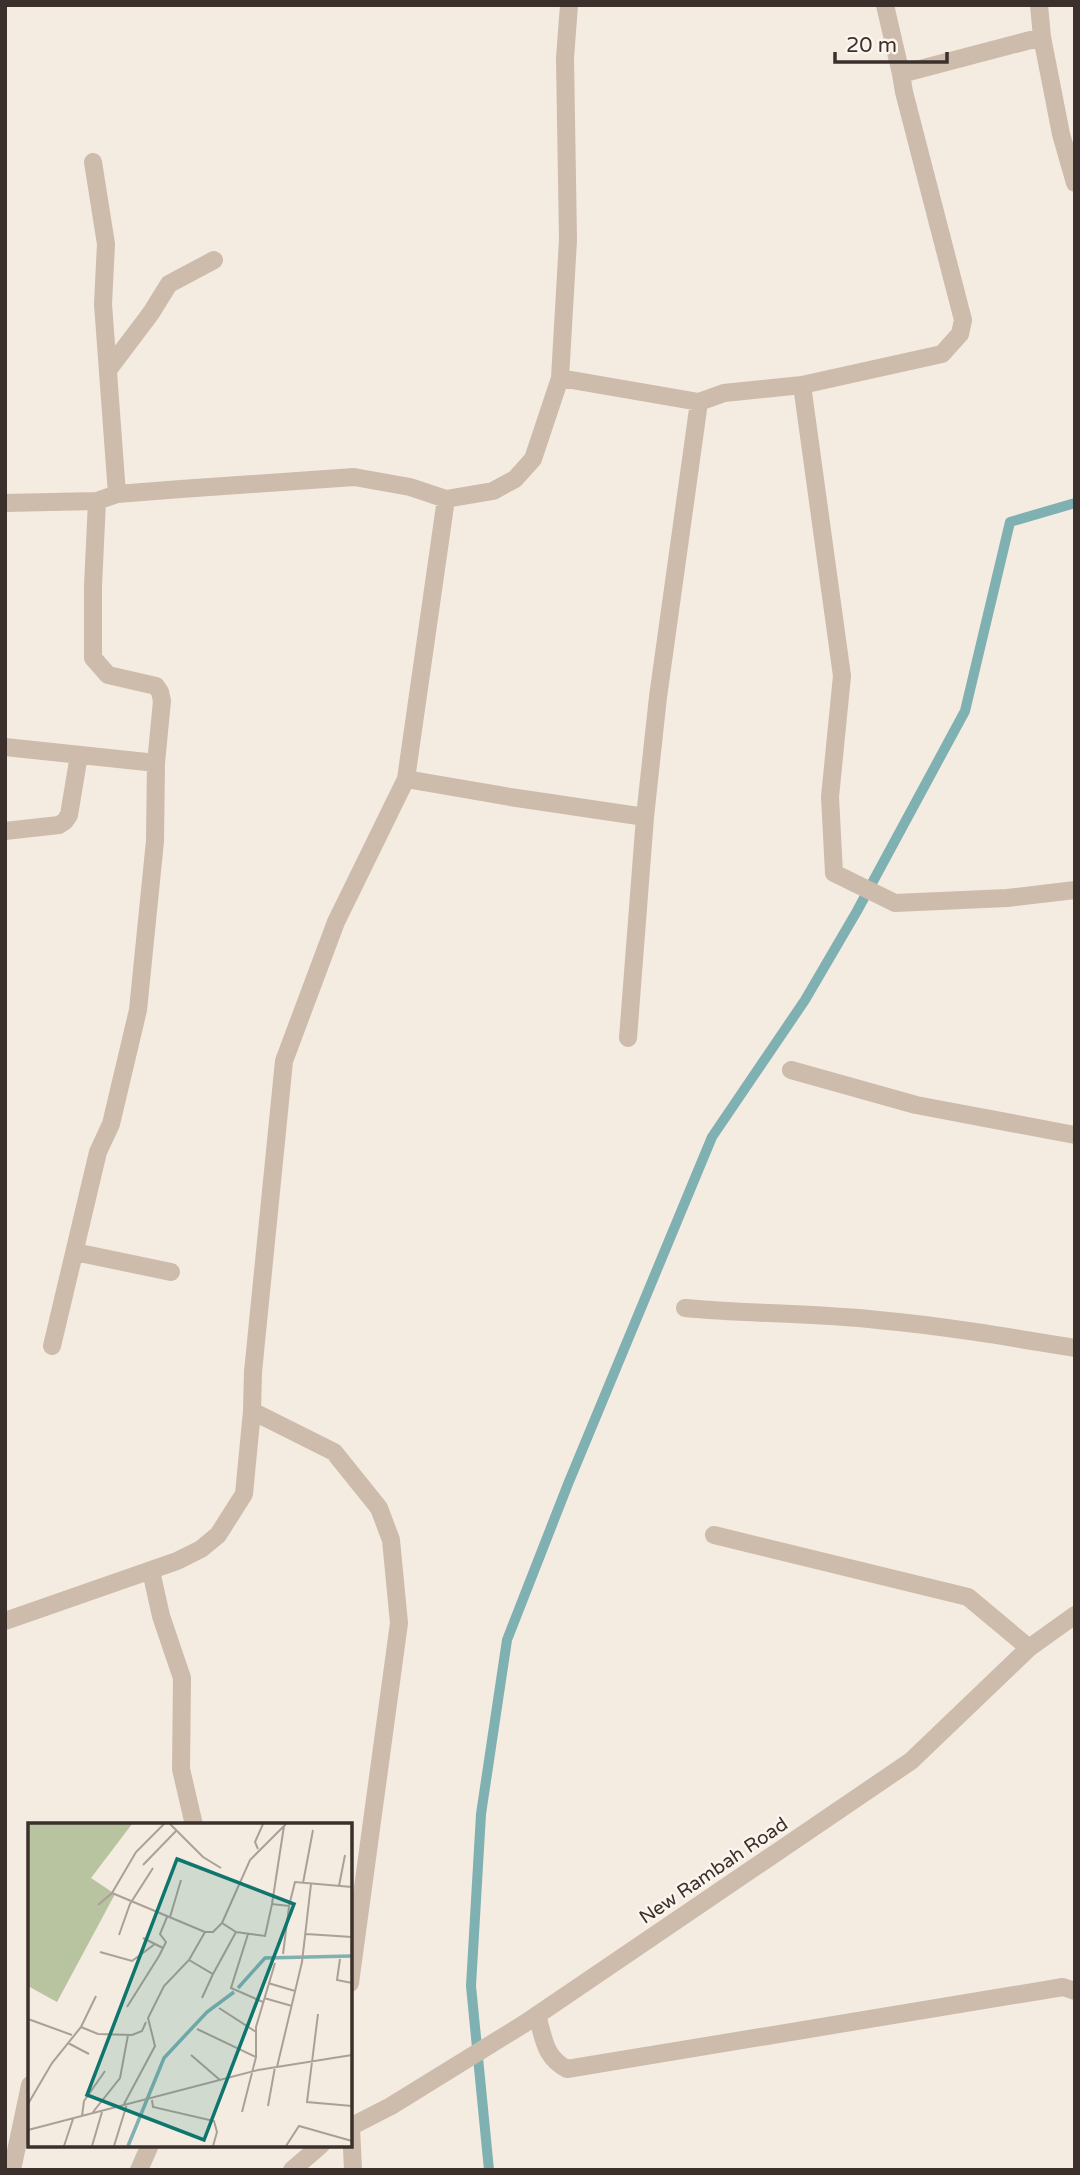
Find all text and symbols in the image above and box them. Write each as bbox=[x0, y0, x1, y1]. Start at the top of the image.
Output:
scale bar bbox=[835, 21, 947, 65]
text: 20 m bbox=[846, 33, 897, 58]
street label: New Rambah Road bbox=[635, 1813, 792, 1929]
inset map bbox=[28, 1823, 352, 2147]

